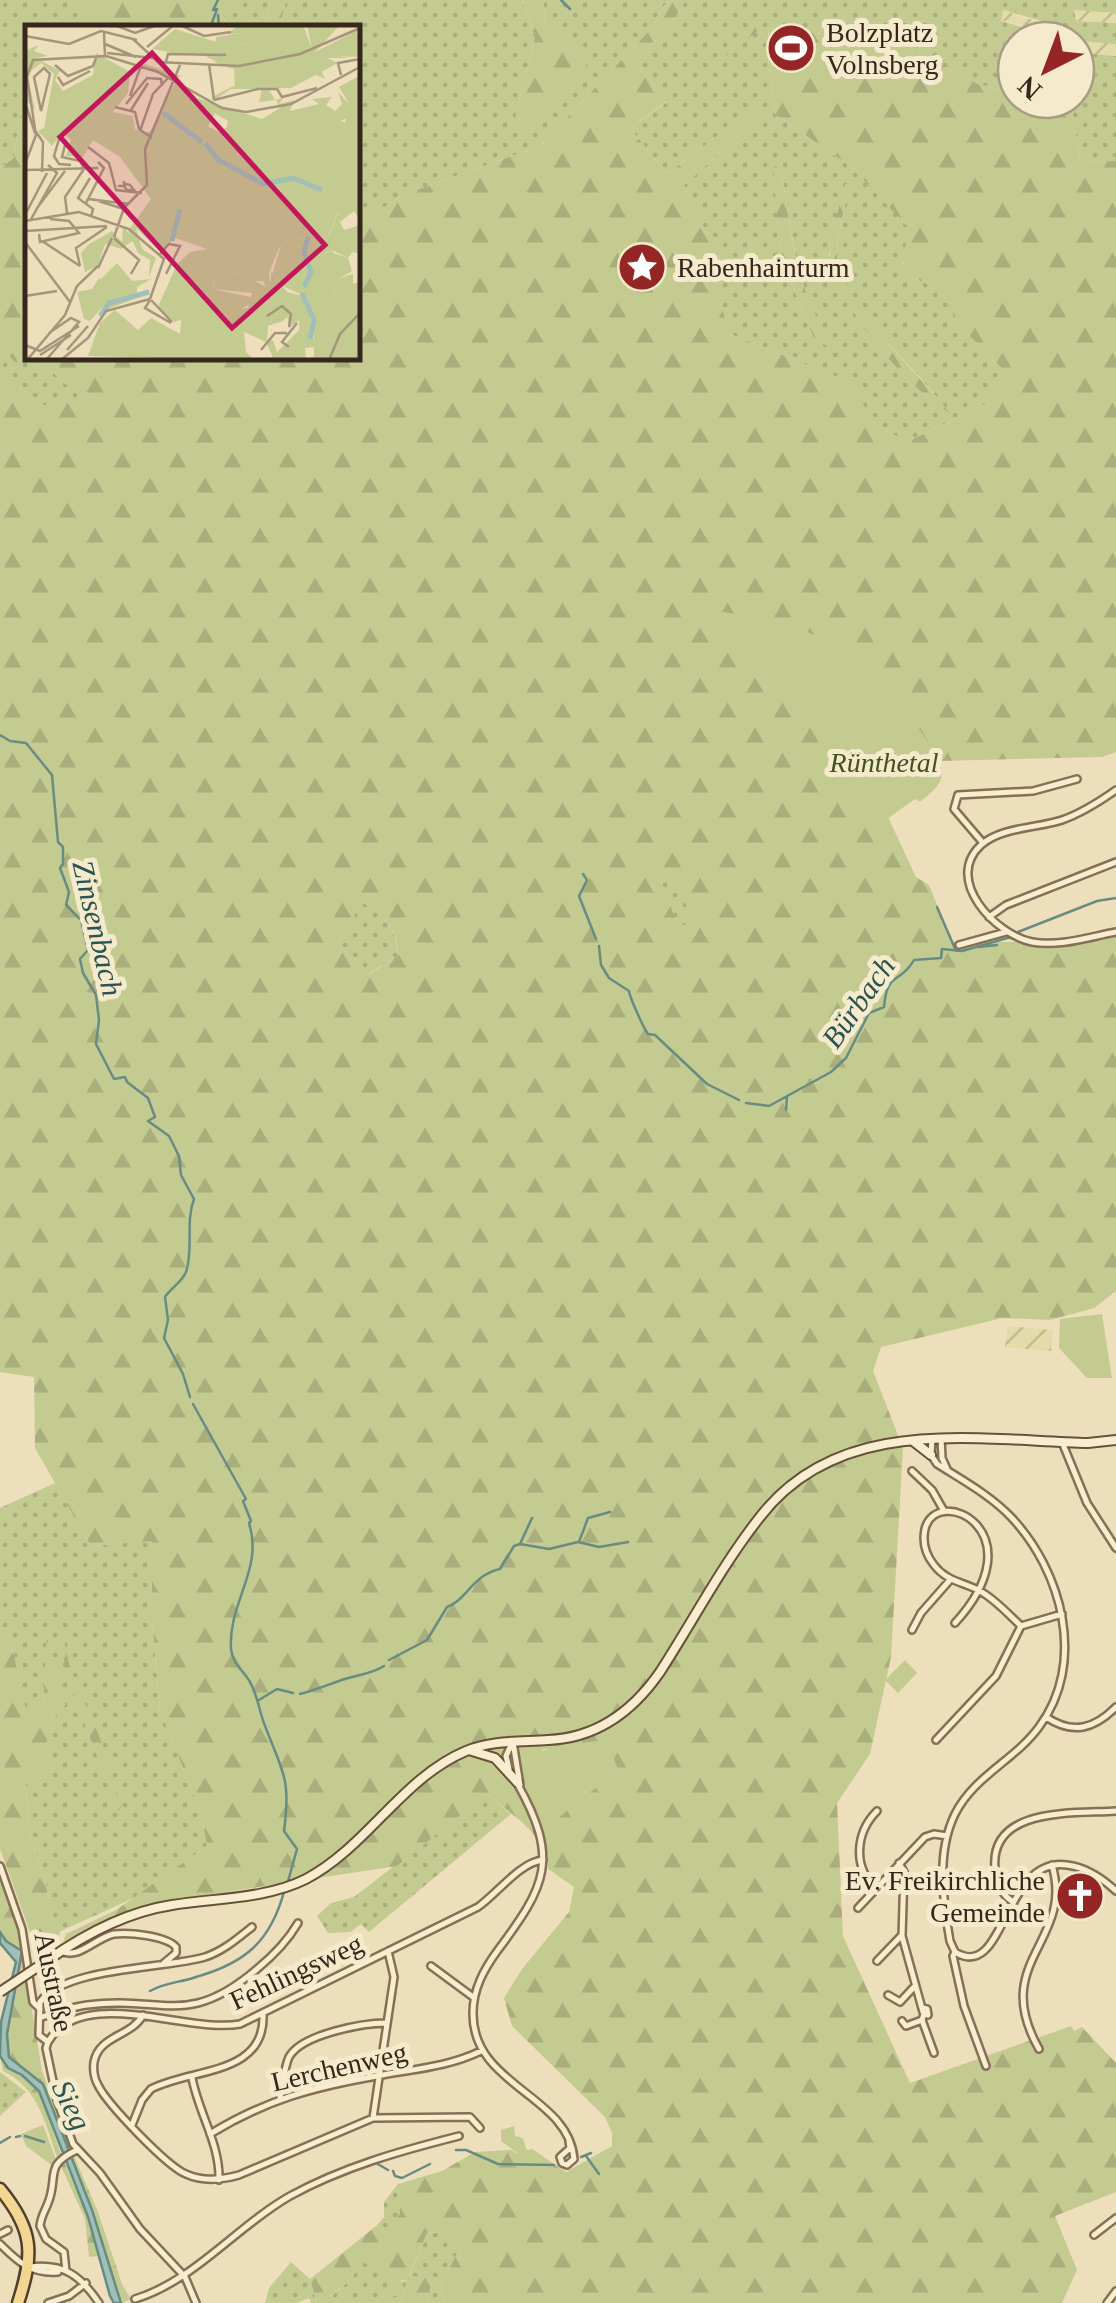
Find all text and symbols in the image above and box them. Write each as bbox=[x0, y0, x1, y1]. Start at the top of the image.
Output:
place label: Bolzplatz Volnsberg bbox=[826, 17, 939, 80]
north arrow bbox=[996, 20, 1096, 120]
sports icon: Bolzplatz Volnsberg bbox=[765, 22, 817, 74]
inset map bbox=[25, 25, 360, 360]
text: N bbox=[1012, 70, 1047, 106]
place icon: Rabenhainturm bbox=[616, 241, 668, 293]
place label: Rabenhainturm bbox=[677, 252, 850, 283]
park label: Rünthetal bbox=[829, 747, 939, 778]
water label: Zinsenbach bbox=[66, 857, 130, 999]
water label: Bürbach bbox=[815, 950, 901, 1054]
place label: Ev. Freikirchliche Gemeinde bbox=[845, 1865, 1045, 1928]
church icon: Ev. Freikirchliche Gemeinde bbox=[1054, 1870, 1106, 1922]
street label: Fehlingsweg bbox=[225, 1928, 367, 2016]
street label: Austraße bbox=[28, 1929, 80, 2035]
street label: Lerchenweg bbox=[268, 2036, 410, 2098]
water label: Sieg bbox=[46, 2075, 98, 2135]

